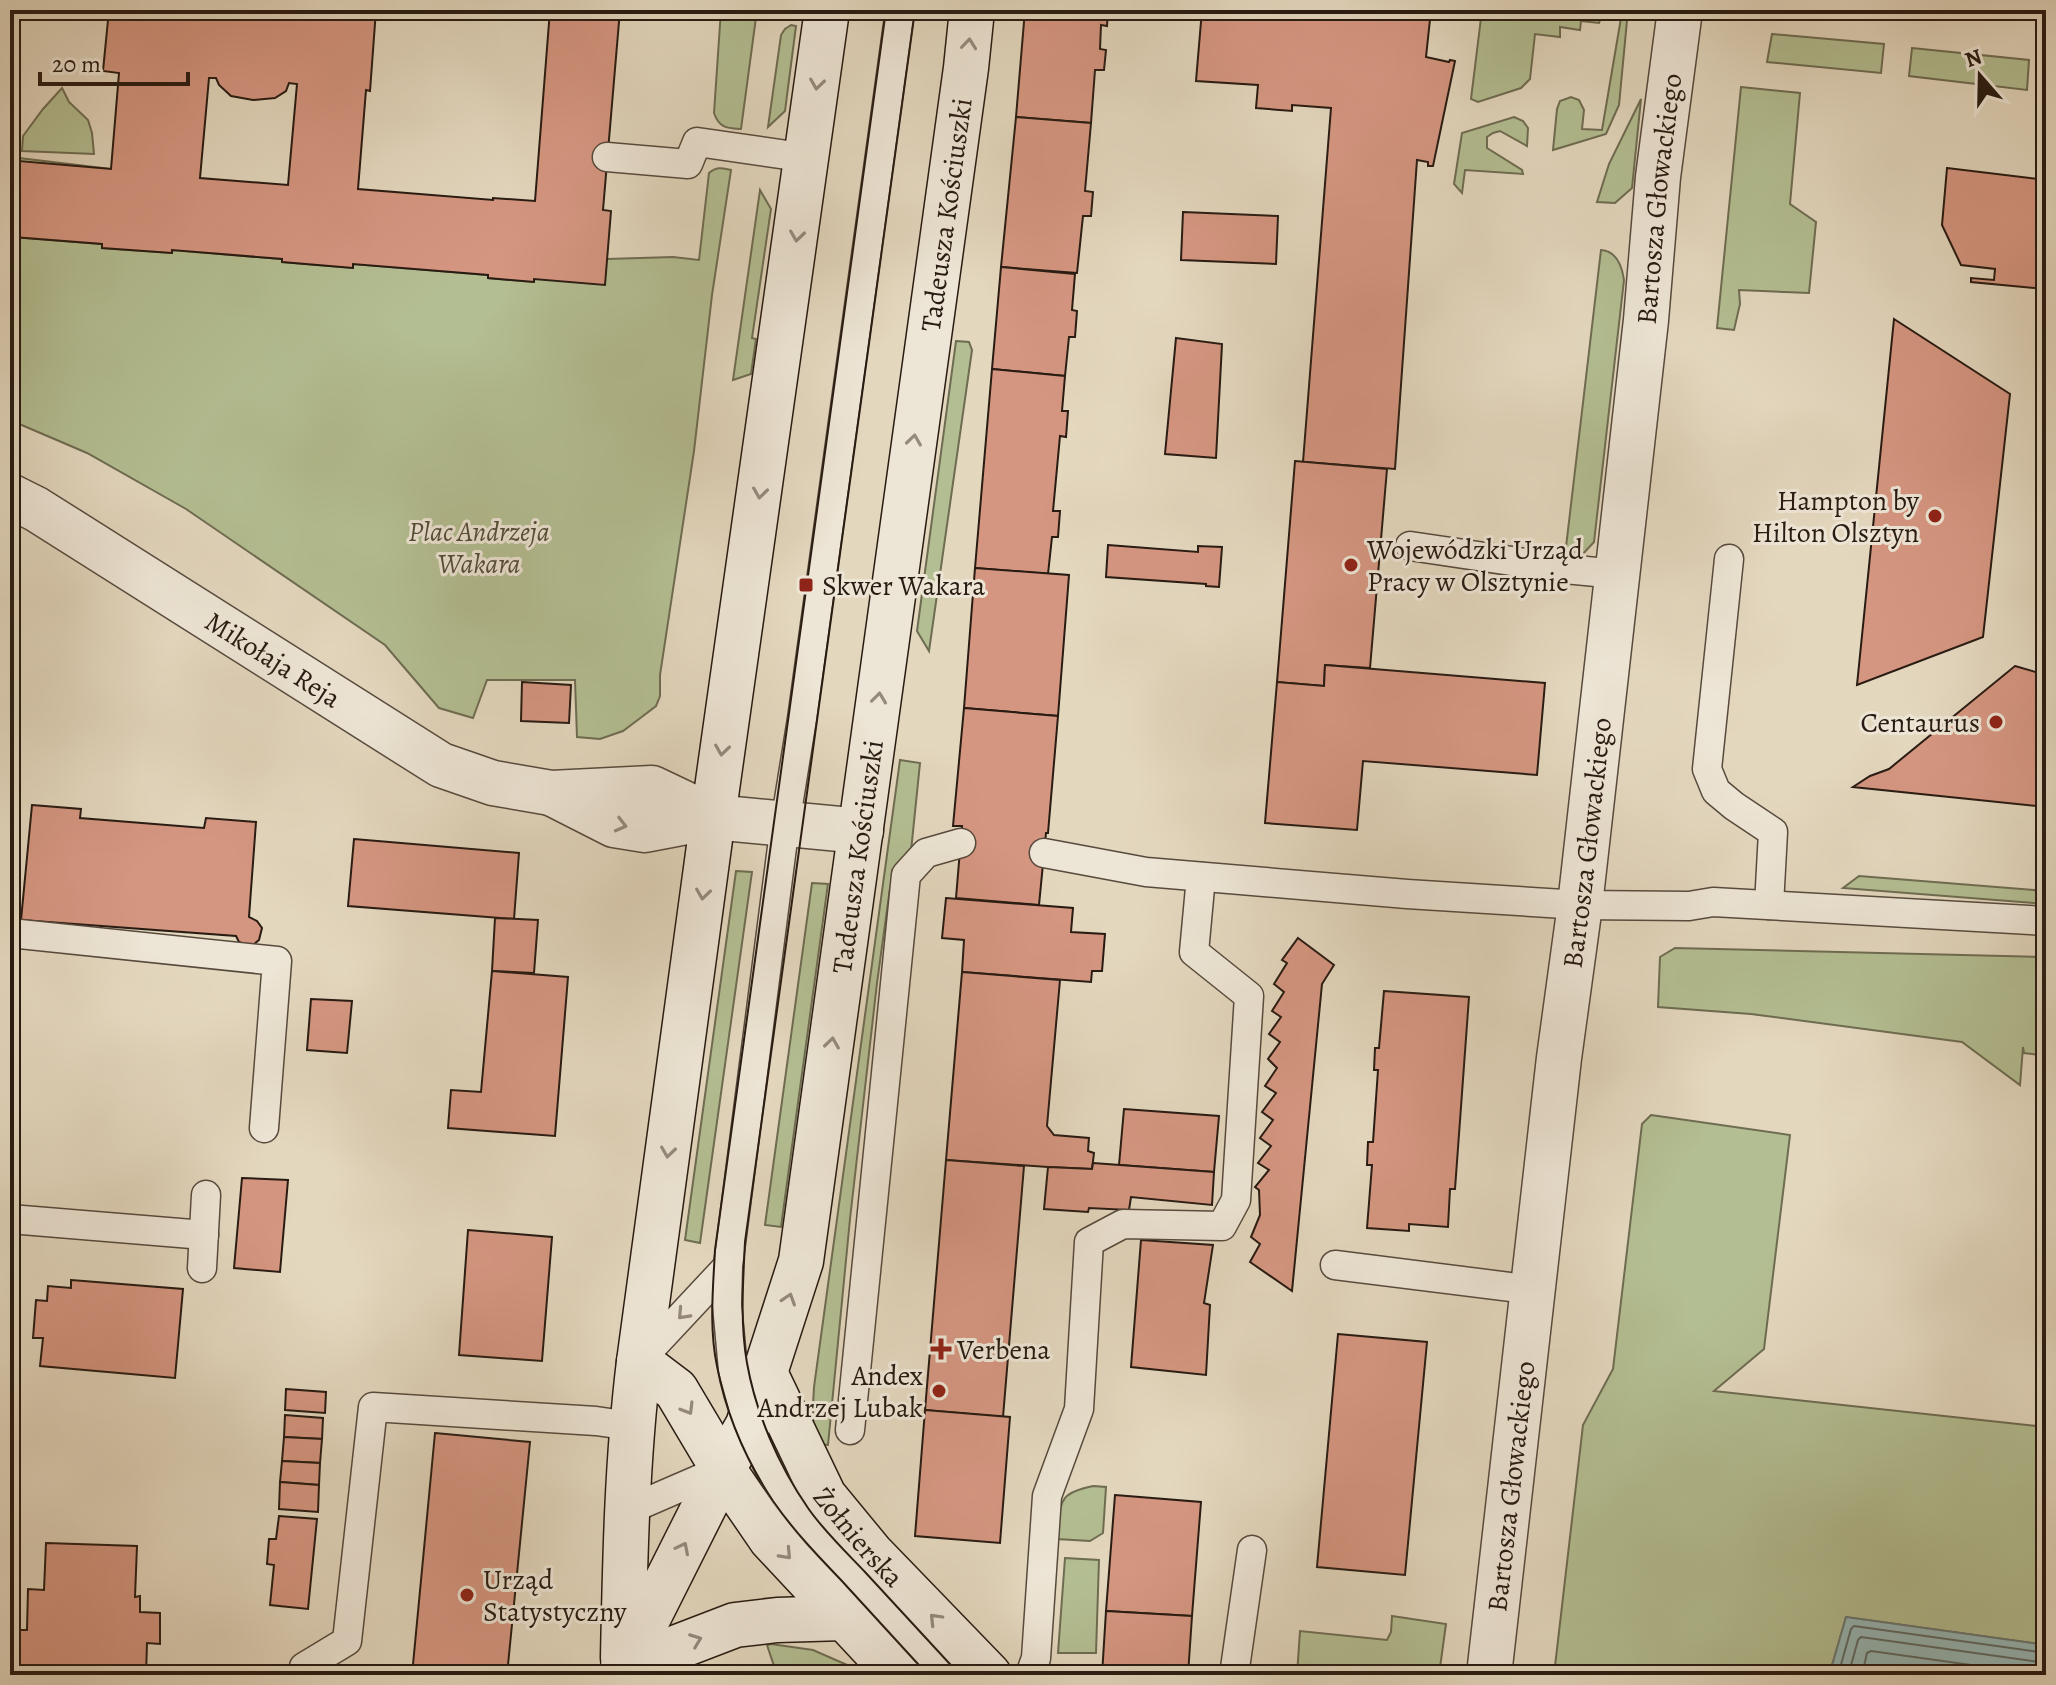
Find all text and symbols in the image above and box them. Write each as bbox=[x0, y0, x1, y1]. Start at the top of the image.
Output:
scale bar bbox=[40, 36, 188, 86]
north arrow bbox=[1940, 36, 2020, 116]
one-way arrow bbox=[960, 37, 977, 50]
text: N bbox=[1961, 41, 1986, 75]
text: 20 m bbox=[52, 48, 101, 80]
street label: Bartosza Głowackiego bbox=[1628, 71, 1691, 326]
one-way arrow bbox=[809, 78, 826, 91]
street label: Tadeusza Kościuszki bbox=[912, 96, 982, 334]
one-way arrow bbox=[789, 229, 806, 242]
one-way arrow bbox=[905, 434, 922, 447]
place label: Hampton by Hilton Olsztyn bbox=[1752, 482, 1919, 552]
one-way arrow bbox=[752, 486, 769, 500]
marker: Hampton by Hilton Olsztyn bbox=[1926, 507, 1944, 525]
park label: Plac Andrzeja Wakara bbox=[408, 513, 550, 583]
place label: Wojewódzki Urząd Pracy w Olsztynie bbox=[1366, 531, 1584, 601]
marker: Wojewódzki Urząd Pracy w Olsztynie bbox=[1342, 556, 1360, 574]
place label: Skwer Wakara bbox=[822, 567, 985, 605]
marker: Skwer Wakara bbox=[797, 576, 815, 594]
street label: Mikołaja Reja bbox=[198, 603, 348, 717]
one-way arrow bbox=[870, 691, 887, 705]
place label: Centaurus bbox=[1861, 704, 1980, 742]
marker: Centaurus bbox=[1987, 713, 2005, 731]
street label: Bartosza Głowackiego bbox=[1554, 715, 1621, 971]
street label: Tadeusza Kościuszki bbox=[823, 737, 893, 976]
one-way arrow bbox=[714, 743, 731, 757]
one-way arrow bbox=[614, 816, 628, 833]
one-way arrow bbox=[694, 888, 711, 901]
one-way arrow bbox=[823, 1036, 840, 1050]
one-way arrow bbox=[660, 1145, 677, 1159]
one-way arrow bbox=[780, 1293, 796, 1307]
one-way arrow bbox=[678, 1305, 692, 1319]
place label: Verbena bbox=[956, 1331, 1050, 1369]
marker: Verbena bbox=[932, 1340, 950, 1358]
place label: Andex Andrzej Lubak bbox=[757, 1357, 924, 1427]
street label: Bartosza Głowackiego bbox=[1478, 1359, 1545, 1614]
marker: Andex Andrzej Lubak bbox=[930, 1382, 948, 1400]
one-way arrow bbox=[678, 1400, 694, 1415]
street label: Żołnierska bbox=[804, 1479, 912, 1596]
one-way arrow bbox=[674, 1542, 689, 1557]
one-way arrow bbox=[776, 1545, 790, 1560]
place label: Urząd Statystyczny bbox=[483, 1561, 627, 1631]
marker: Urząd Statystyczny bbox=[458, 1586, 476, 1604]
one-way arrow bbox=[929, 1614, 944, 1628]
one-way arrow bbox=[688, 1633, 702, 1650]

